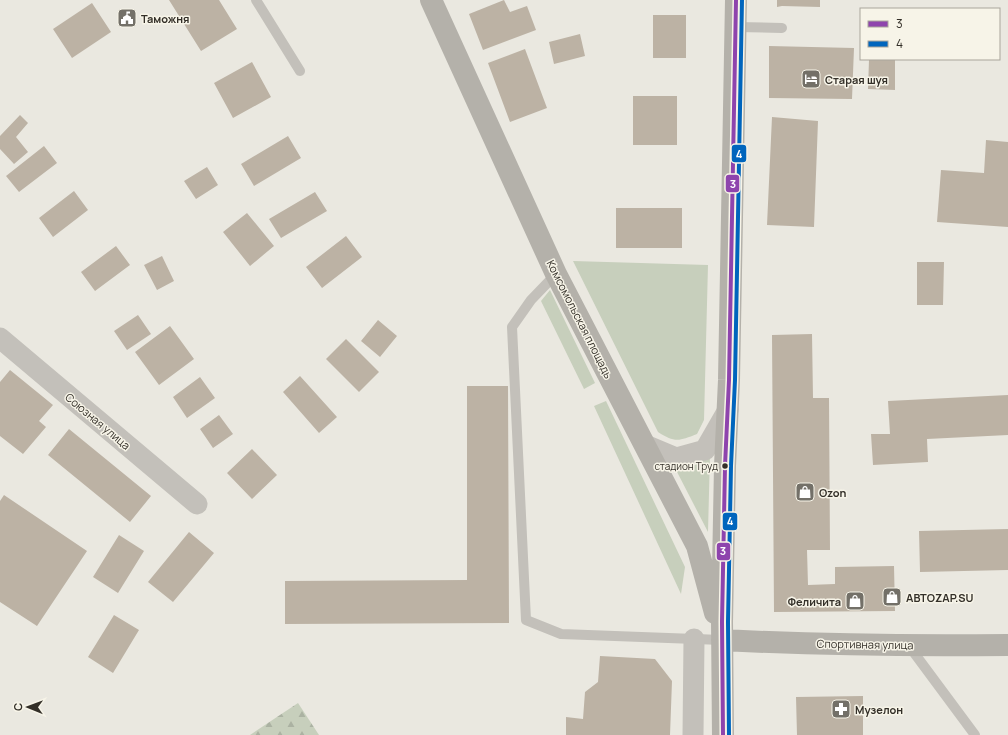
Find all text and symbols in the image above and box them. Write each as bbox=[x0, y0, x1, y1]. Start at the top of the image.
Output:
public building icon: Таможня bbox=[116, 7, 138, 29]
legend bbox=[860, 8, 1000, 60]
place label: Таможня bbox=[141, 11, 190, 26]
text: 3 bbox=[896, 15, 903, 32]
text: 4 bbox=[896, 35, 903, 52]
hotel icon: Старая шуя bbox=[800, 68, 822, 90]
place label: Старая шуя bbox=[825, 72, 888, 87]
line badge: 4 bbox=[731, 144, 747, 163]
text: 4 bbox=[736, 146, 743, 161]
line badge: 3 bbox=[725, 174, 740, 193]
text: 3 bbox=[730, 176, 736, 191]
street label: Комсомольская площадь bbox=[544, 257, 616, 381]
street label: Союзная улица bbox=[62, 389, 134, 453]
place label: стадион Труд bbox=[654, 459, 718, 473]
marker: стадион Труд bbox=[720, 461, 730, 471]
shop icon: Ozon bbox=[794, 481, 816, 503]
place label: Ozon bbox=[819, 485, 846, 500]
line badge: 4 bbox=[722, 512, 738, 531]
text: 4 bbox=[727, 513, 734, 528]
line badge: 3 bbox=[716, 542, 731, 561]
text: 3 bbox=[720, 543, 726, 558]
shop icon: АВТОZAP.SU bbox=[881, 586, 903, 608]
shop icon: Феличита bbox=[844, 590, 866, 612]
place label: АВТОZAP.SU bbox=[906, 590, 974, 605]
place label: Феличита bbox=[788, 594, 841, 609]
street label: Спортивная улица bbox=[816, 636, 914, 652]
north arrow bbox=[8, 687, 48, 727]
pharmacy icon: Музелон bbox=[830, 698, 852, 720]
place label: Музелон bbox=[855, 702, 903, 717]
text: С bbox=[10, 703, 25, 711]

